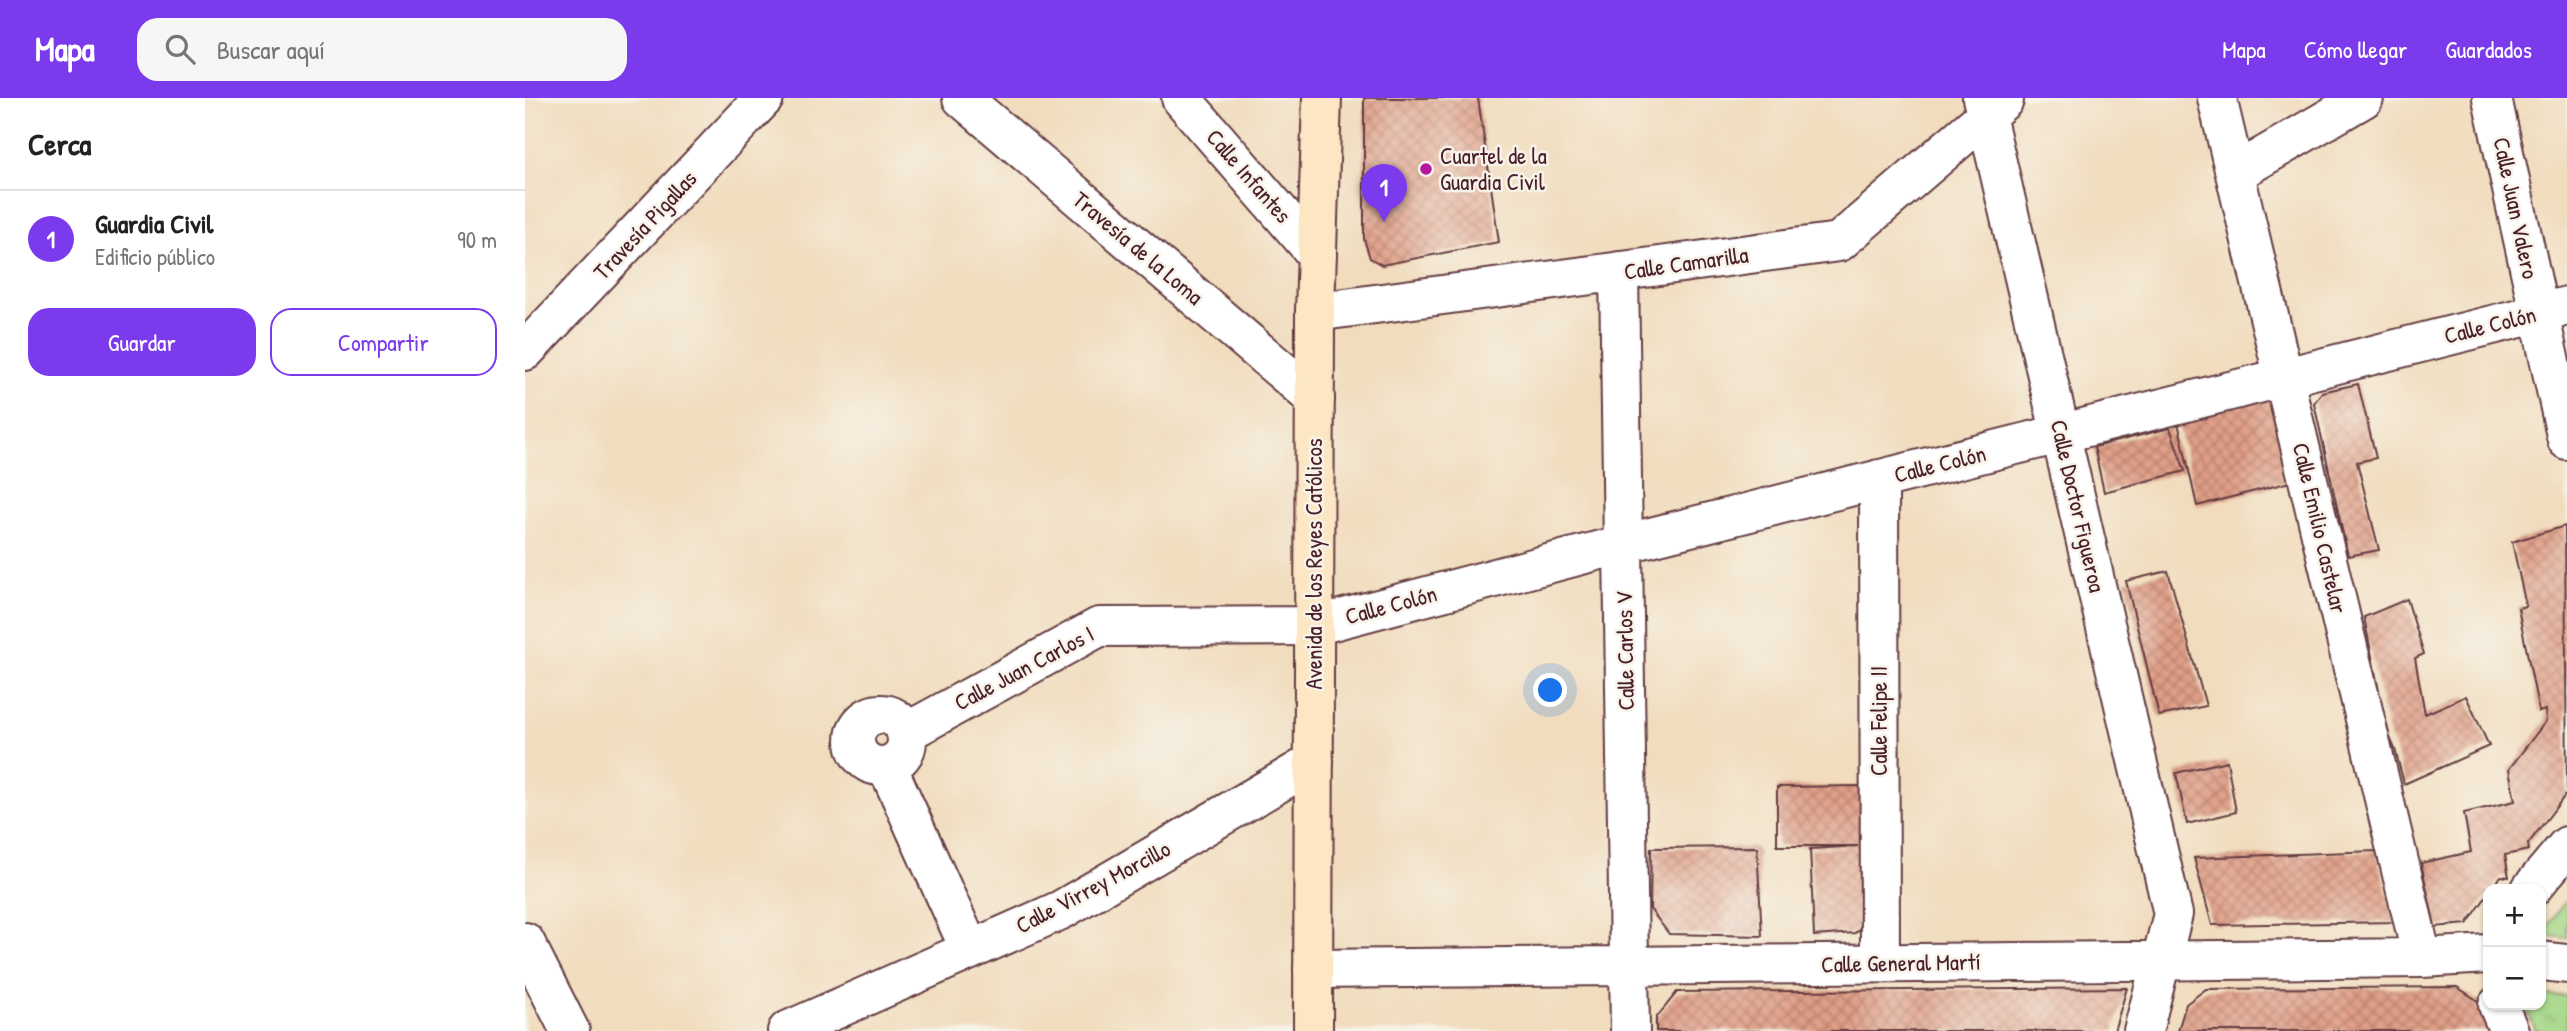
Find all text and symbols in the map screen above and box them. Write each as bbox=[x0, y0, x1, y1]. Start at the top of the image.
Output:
search box bbox=[137, 18, 627, 81]
text: Mapa bbox=[35, 27, 95, 71]
icon: search bbox=[161, 30, 199, 68]
text: Buscar aquí bbox=[217, 32, 325, 67]
text: Mapa bbox=[2222, 33, 2266, 65]
text: Cómo llegar bbox=[2304, 33, 2407, 65]
text: Guardados bbox=[2445, 33, 2532, 65]
street label: Calle Infantes bbox=[1200, 122, 1299, 229]
text: Cerca bbox=[28, 124, 91, 164]
street label: Calle Juan Valero bbox=[2486, 134, 2547, 281]
place label: Cuartel de la Guardia Civil bbox=[1440, 140, 1547, 197]
marker: Cuartel de la Guardia Civil bbox=[1418, 161, 1434, 177]
street label: Travesía Pigallas bbox=[586, 163, 703, 286]
pin: 1 bbox=[1361, 164, 1407, 222]
street label: Travesía de la Loma bbox=[1066, 184, 1210, 311]
text: Guardia Civil bbox=[95, 206, 213, 241]
text: 1 bbox=[47, 224, 55, 255]
text: 90 m bbox=[457, 224, 497, 255]
street label: Calle Camarilla bbox=[1622, 238, 1750, 287]
text: Edificio público bbox=[95, 241, 215, 272]
street label: Calle Colón bbox=[2441, 298, 2539, 351]
button: Guardar bbox=[28, 308, 256, 376]
button: Compartir bbox=[270, 308, 497, 376]
street label: Calle Doctor Figueroa bbox=[2044, 417, 2113, 595]
street label: Calle Colón bbox=[1891, 437, 1989, 490]
street label: Avenida de los Reyes Católicos bbox=[1298, 438, 1329, 690]
street label: Calle Emilio Castelar bbox=[2286, 439, 2355, 616]
street label: Calle Colón bbox=[1342, 577, 1440, 632]
street label: Calle Carlos V bbox=[1608, 591, 1641, 711]
street label: Calle Juan Carlos I bbox=[949, 618, 1099, 717]
street label: Calle Felipe II bbox=[1863, 666, 1894, 776]
your location bbox=[1533, 673, 1567, 707]
street label: Calle Virrey Morcillo bbox=[1010, 833, 1176, 940]
map controls bbox=[2483, 884, 2546, 1010]
button: + bbox=[2483, 884, 2546, 947]
street label: Calle General Martí bbox=[1821, 946, 1981, 979]
button: − bbox=[2483, 947, 2546, 1010]

